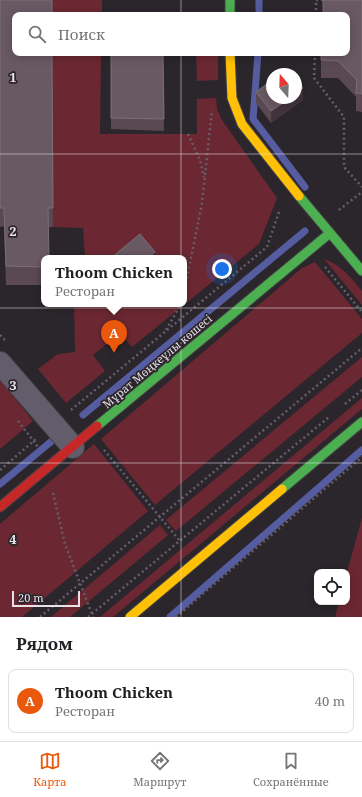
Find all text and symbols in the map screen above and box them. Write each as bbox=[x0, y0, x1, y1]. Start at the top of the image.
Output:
search box bbox=[12, 12, 350, 56]
icon: search bbox=[26, 23, 48, 45]
text: Поиск bbox=[58, 24, 105, 44]
text: 1 bbox=[9, 68, 17, 86]
north arrow bbox=[266, 68, 302, 104]
text: 2 bbox=[9, 222, 17, 240]
popup bbox=[41, 255, 187, 307]
your location bbox=[212, 259, 232, 279]
text: Thoom Chicken bbox=[55, 262, 173, 282]
text: Ресторан bbox=[55, 282, 115, 300]
street label: Мұрат Мөңкеұлы көшесі bbox=[99, 310, 215, 411]
pin: A bbox=[101, 320, 127, 353]
text: 3 bbox=[9, 376, 17, 394]
text: 4 bbox=[9, 530, 17, 548]
map controls bbox=[314, 569, 350, 605]
button: locate bbox=[314, 569, 350, 605]
scale bar bbox=[12, 589, 80, 608]
text: 20 m bbox=[18, 590, 44, 605]
text: Рядом bbox=[16, 632, 73, 655]
text: Thoom Chicken bbox=[55, 682, 173, 702]
text: A bbox=[25, 692, 35, 710]
text: 40 m bbox=[315, 692, 345, 710]
text: Ресторан bbox=[55, 702, 115, 720]
tab: Карта bbox=[33, 750, 66, 789]
tab: Маршрут bbox=[133, 750, 186, 789]
tab: Сохранённые bbox=[253, 750, 329, 789]

